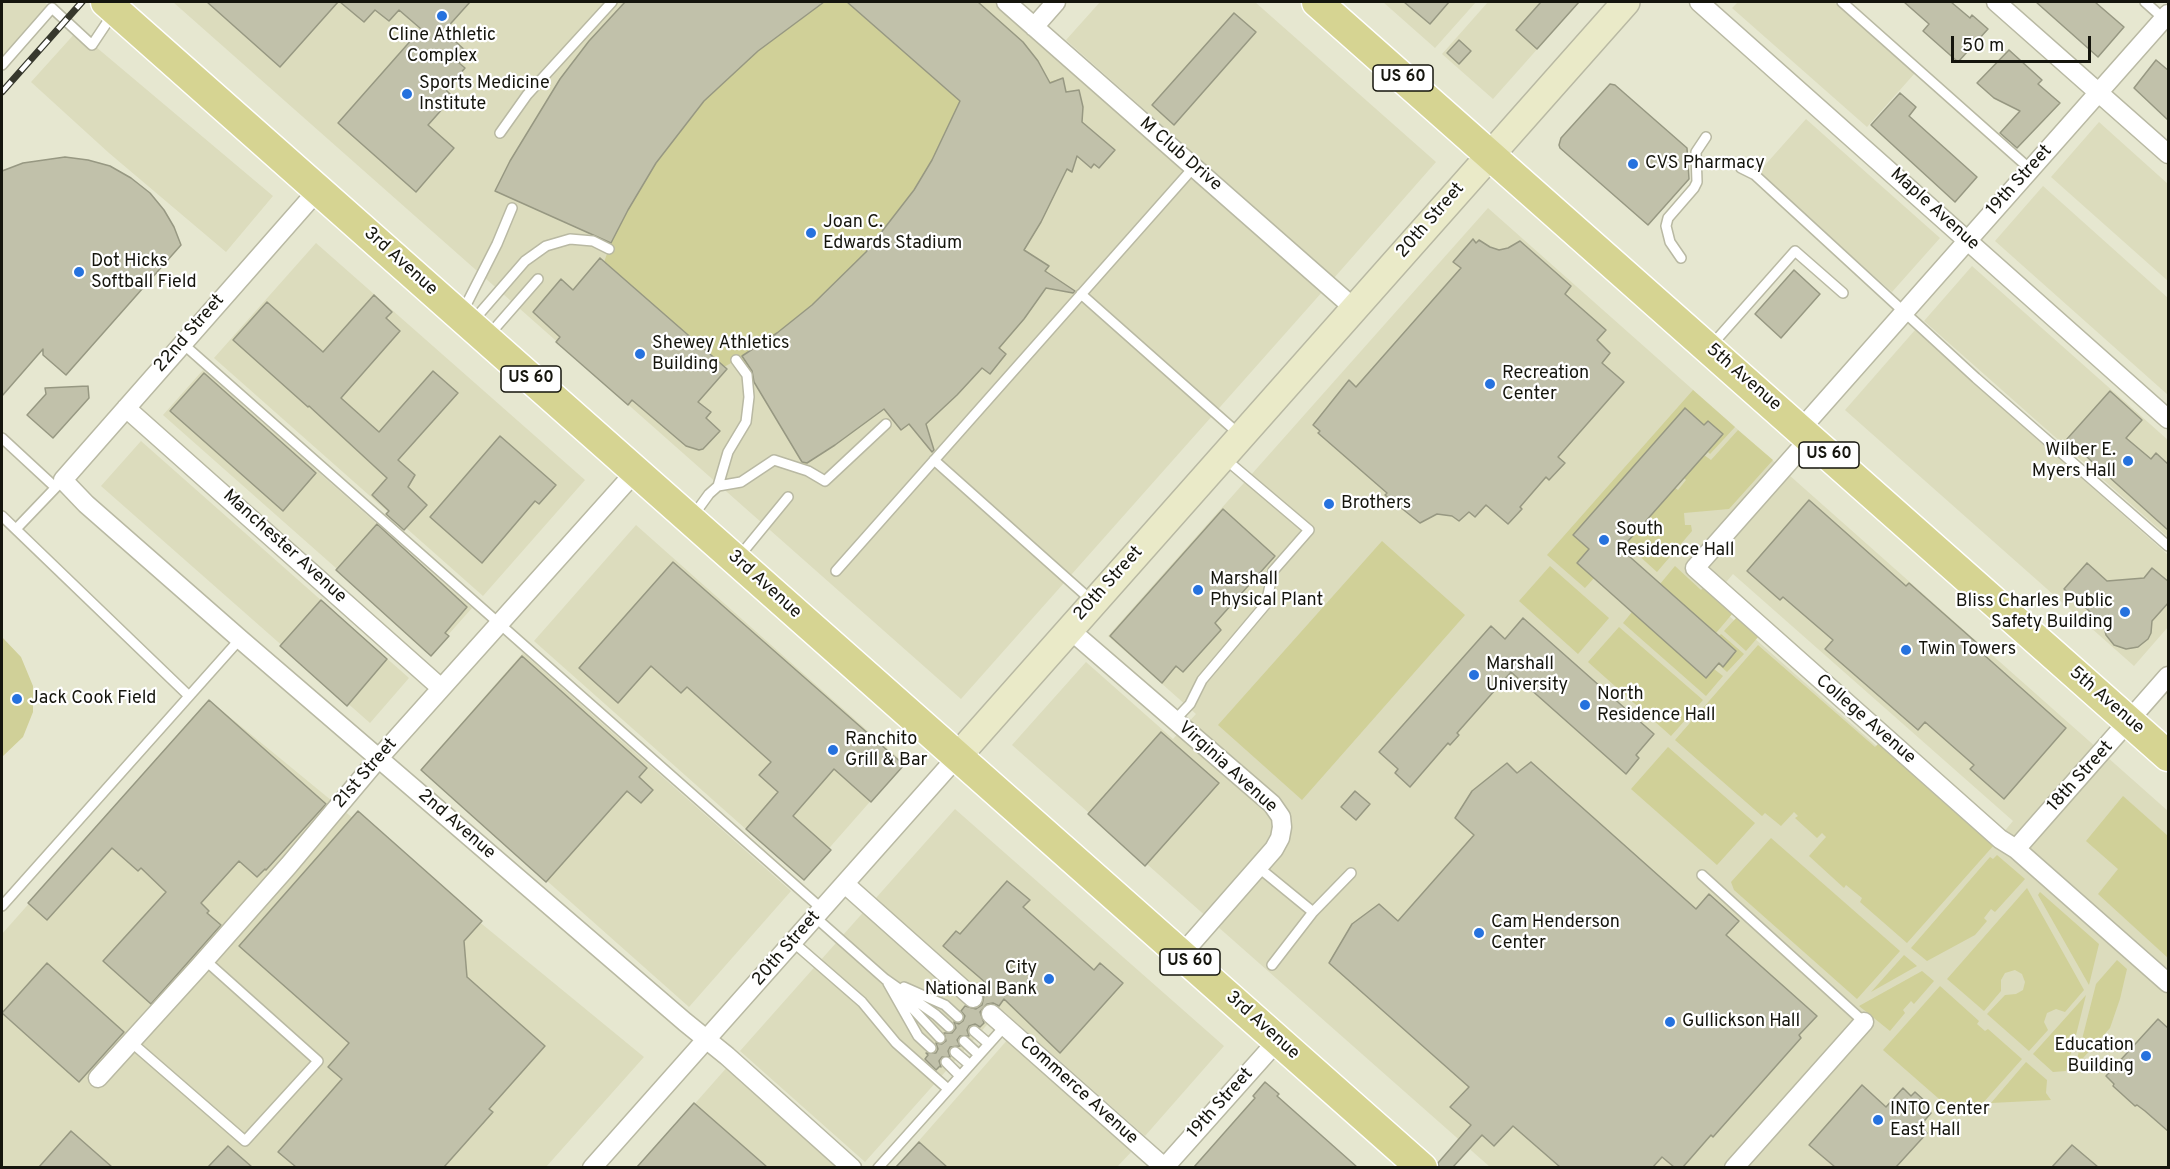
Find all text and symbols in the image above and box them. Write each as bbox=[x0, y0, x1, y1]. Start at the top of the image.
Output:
marker: Cline Athletic Complex bbox=[435, 9, 449, 23]
scale bar bbox=[1954, 24, 2094, 62]
place label: Cline Athletic Complex bbox=[388, 25, 496, 68]
text: 50 m bbox=[1962, 35, 2004, 58]
road number: US 60 bbox=[1373, 65, 1433, 91]
place label: Sports Medicine Institute bbox=[419, 73, 550, 116]
marker: Sports Medicine Institute bbox=[400, 87, 414, 101]
street label: M Club Drive bbox=[1134, 113, 1226, 197]
street label: 19th Street bbox=[1983, 141, 2057, 221]
place label: CVS Pharmacy bbox=[1645, 153, 1765, 175]
marker: CVS Pharmacy bbox=[1626, 157, 1640, 171]
street label: Maple Avenue bbox=[1885, 164, 1983, 256]
street label: 20th Street bbox=[1392, 179, 1470, 263]
place label: Joan C. Edwards Stadium bbox=[823, 212, 962, 254]
street label: 3rd Avenue bbox=[359, 223, 441, 301]
marker: Joan C. Edwards Stadium bbox=[804, 226, 818, 240]
place label: Dot Hicks Softball Field bbox=[91, 251, 197, 294]
marker: Dot Hicks Softball Field bbox=[72, 265, 86, 279]
street label: 22nd Street bbox=[150, 291, 230, 377]
place label: Shewey Athletics Building bbox=[652, 333, 790, 376]
street label: 5th Avenue bbox=[1701, 340, 1785, 416]
marker: Shewey Athletics Building bbox=[633, 347, 647, 361]
place label: Recreation Center bbox=[1502, 363, 1589, 406]
road number: US 60 bbox=[501, 366, 561, 392]
marker: Recreation Center bbox=[1483, 377, 1497, 391]
place label: Wilber E. Myers Hall bbox=[2032, 440, 2116, 482]
road number: US 60 bbox=[1799, 442, 1859, 468]
marker: Wilber E. Myers Hall bbox=[2121, 454, 2135, 468]
street label: Manchester Avenue bbox=[218, 486, 350, 608]
place label: Brothers bbox=[1341, 493, 1411, 515]
marker: Brothers bbox=[1322, 497, 1336, 511]
place label: South Residence Hall bbox=[1616, 519, 1734, 562]
marker: South Residence Hall bbox=[1597, 533, 1611, 547]
street label: 20th Street bbox=[1070, 542, 1148, 626]
street label: 3rd Avenue bbox=[723, 546, 805, 624]
place label: Marshall Physical Plant bbox=[1210, 569, 1323, 612]
marker: Marshall Physical Plant bbox=[1191, 583, 1205, 597]
place label: Bliss Charles Public Safety Building bbox=[1956, 591, 2113, 634]
marker: Bliss Charles Public Safety Building bbox=[2118, 605, 2132, 619]
place label: Twin Towers bbox=[1918, 639, 2016, 661]
marker: Twin Towers bbox=[1899, 643, 1913, 657]
place label: Marshall University bbox=[1486, 654, 1568, 696]
street label: 5th Avenue bbox=[2064, 663, 2148, 739]
marker: Marshall University bbox=[1467, 668, 1481, 682]
street label: College Avenue bbox=[1811, 671, 1919, 769]
place label: North Residence Hall bbox=[1597, 684, 1715, 726]
place label: Jack Cook Field bbox=[29, 688, 156, 710]
marker: Jack Cook Field bbox=[10, 692, 24, 706]
marker: North Residence Hall bbox=[1578, 698, 1592, 712]
street label: Virginia Avenue bbox=[1173, 718, 1281, 818]
place label: Ranchito Grill & Bar bbox=[845, 729, 928, 771]
street label: 21st Street bbox=[330, 734, 402, 814]
street label: 18th Street bbox=[2044, 737, 2118, 817]
marker: Ranchito Grill & Bar bbox=[826, 743, 840, 757]
street label: 2nd Avenue bbox=[413, 785, 499, 865]
street label: 20th Street bbox=[748, 907, 826, 991]
place label: Cam Henderson Center bbox=[1491, 912, 1620, 954]
marker: Cam Henderson Center bbox=[1472, 926, 1486, 940]
road number: US 60 bbox=[1160, 949, 1220, 975]
place label: City National Bank bbox=[925, 958, 1037, 1000]
marker: City National Bank bbox=[1042, 972, 1056, 986]
street label: 3rd Avenue bbox=[1221, 987, 1303, 1065]
place label: Gullickson Hall bbox=[1682, 1011, 1800, 1033]
marker: Gullickson Hall bbox=[1663, 1015, 1677, 1029]
street label: Commerce Avenue bbox=[1014, 1032, 1142, 1150]
place label: Education Building bbox=[2055, 1035, 2134, 1078]
marker: Education Building bbox=[2139, 1049, 2153, 1063]
street label: 19th Street bbox=[1184, 1064, 1258, 1144]
place label: INTO Center East Hall bbox=[1890, 1099, 1990, 1142]
marker: INTO Center East Hall bbox=[1871, 1113, 1885, 1127]

